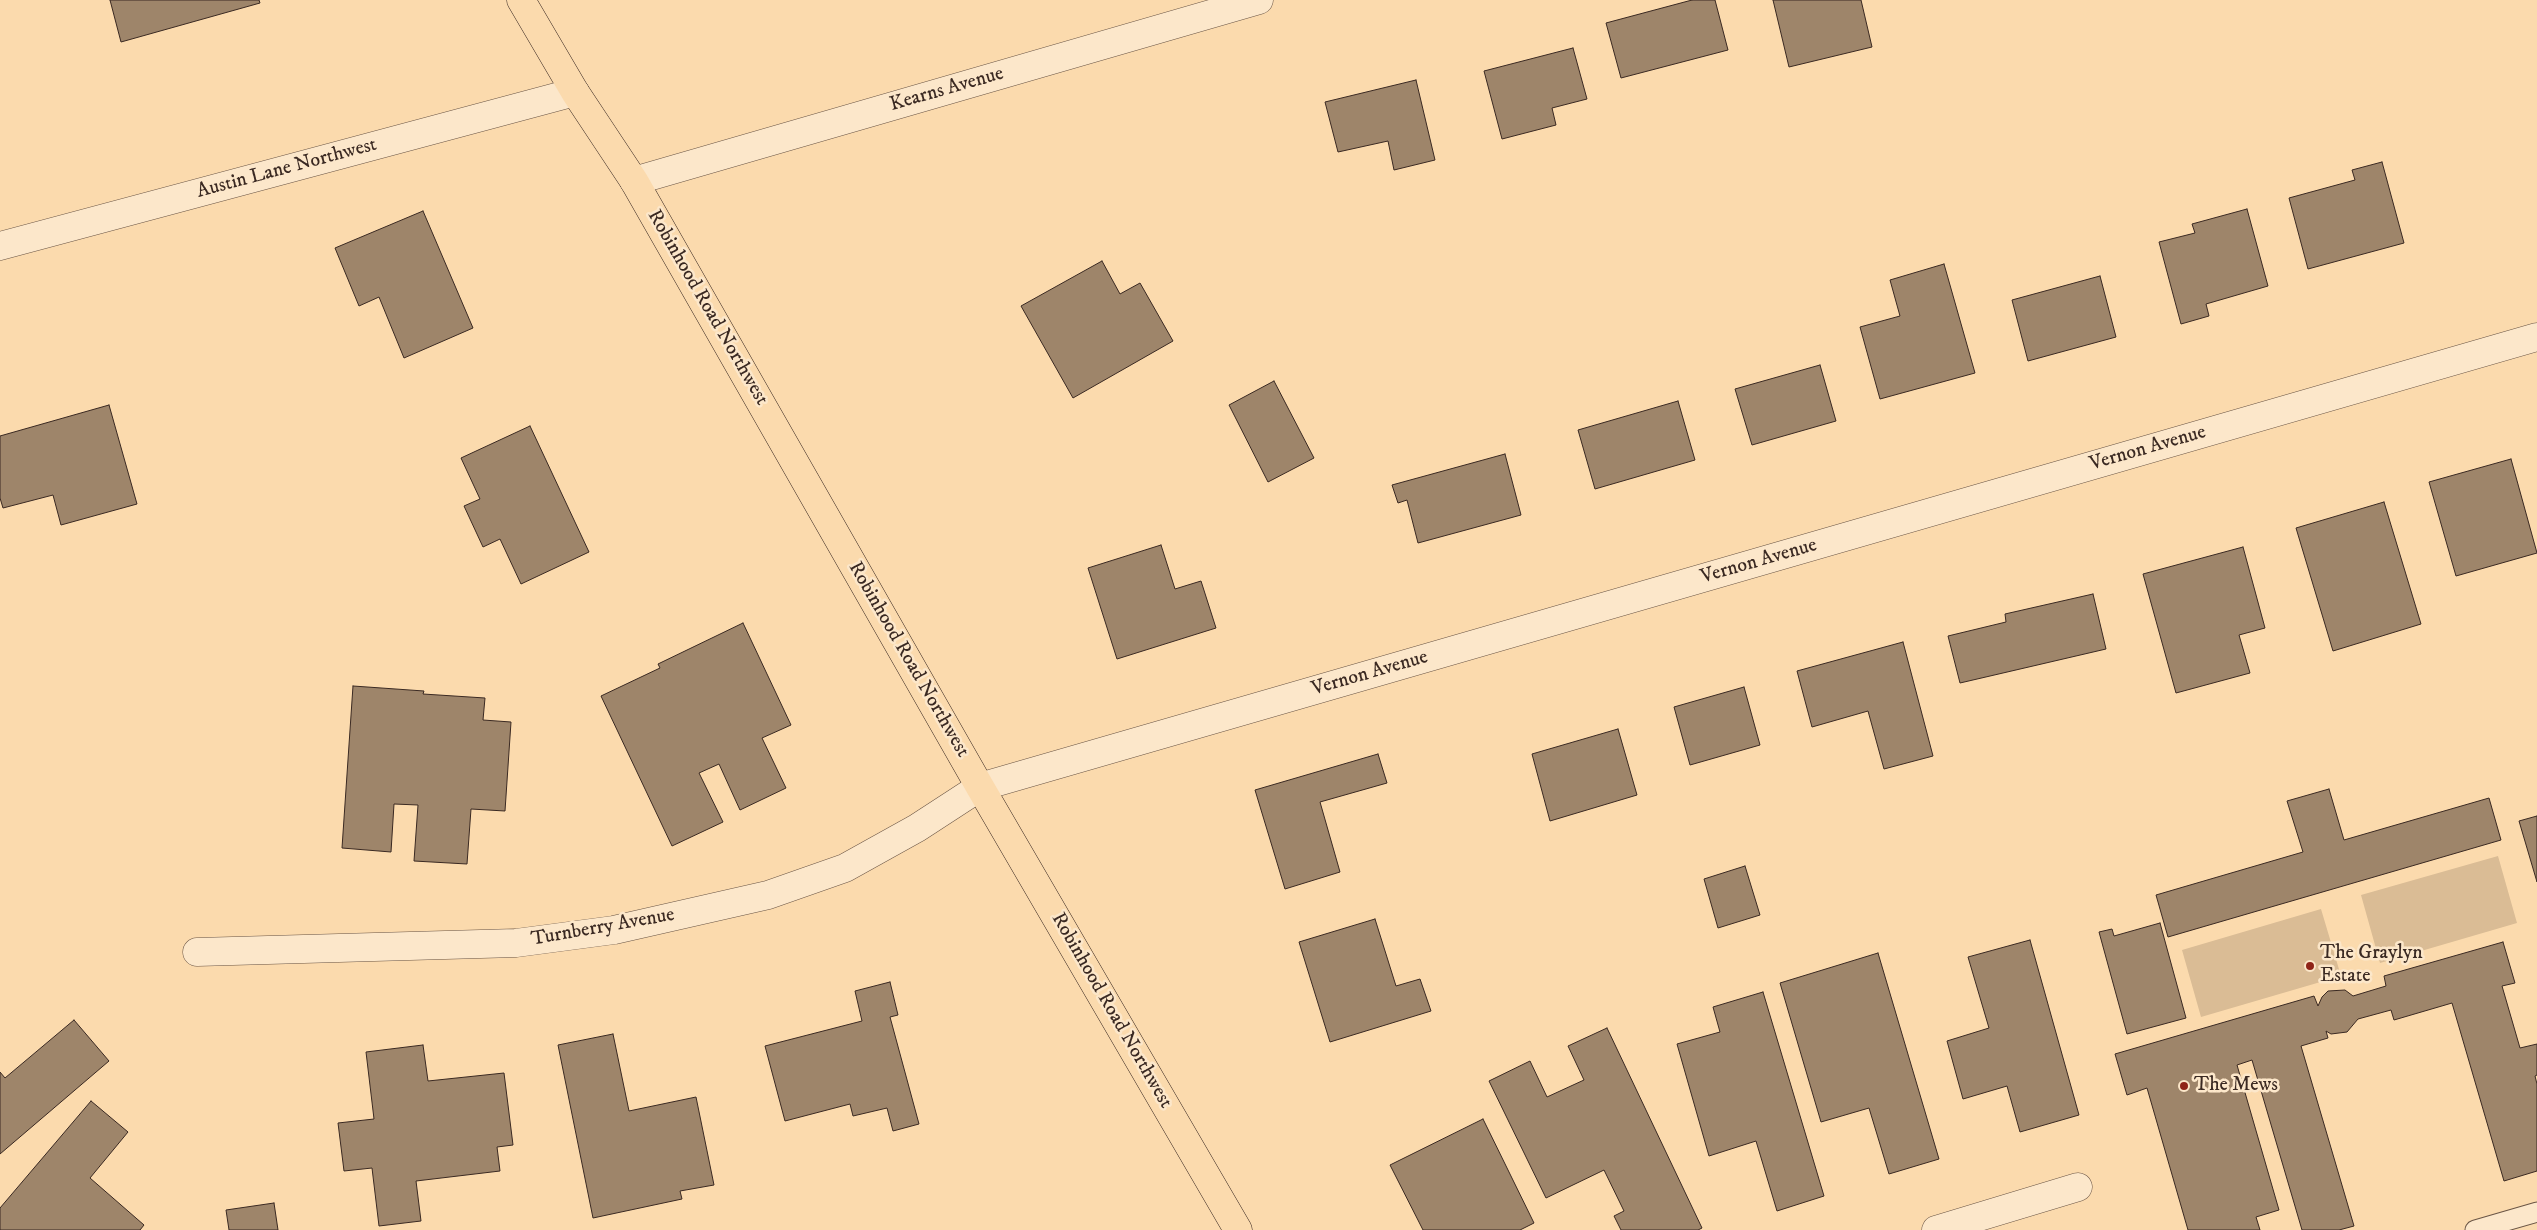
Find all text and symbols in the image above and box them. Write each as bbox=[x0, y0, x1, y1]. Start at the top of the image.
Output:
street label: Kearns Avenue bbox=[887, 62, 1007, 118]
street label: Austin Lane Northwest bbox=[194, 133, 380, 205]
street label: Robinhood Road Northwest bbox=[641, 206, 773, 410]
street label: Vernon Avenue bbox=[2087, 421, 2209, 477]
street label: Vernon Avenue bbox=[1698, 534, 1820, 590]
street label: Robinhood Road Northwest bbox=[842, 558, 974, 762]
street label: Vernon Avenue bbox=[1309, 646, 1431, 702]
street label: Turnberry Avenue bbox=[529, 904, 677, 952]
street label: Robinhood Road Northwest bbox=[1045, 909, 1177, 1113]
place label: The Graylyn Estate bbox=[2320, 942, 2423, 989]
marker: The Graylyn Estate bbox=[2304, 960, 2316, 972]
place label: The Mews bbox=[2194, 1074, 2278, 1098]
marker: The Mews bbox=[2178, 1080, 2190, 1092]

